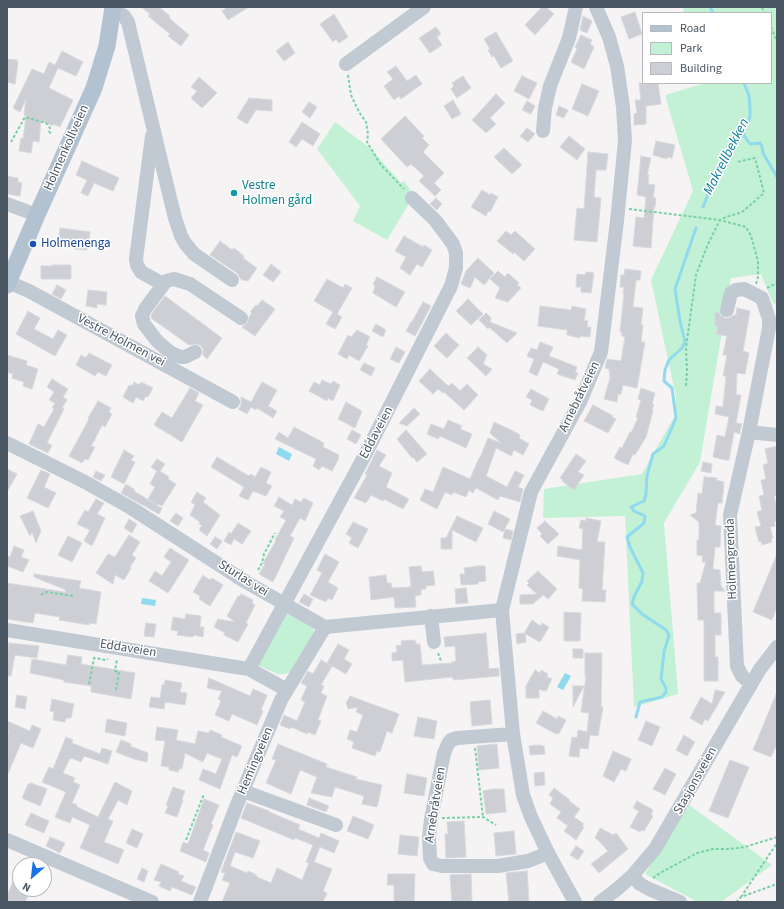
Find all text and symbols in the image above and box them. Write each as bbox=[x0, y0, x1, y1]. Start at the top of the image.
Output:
legend bbox=[642, 12, 772, 84]
text: Road bbox=[680, 20, 706, 37]
text: Park bbox=[680, 40, 702, 57]
text: Building bbox=[680, 60, 722, 77]
street label: Holmenkollveien bbox=[41, 103, 93, 193]
water label: Makrellbekken bbox=[701, 116, 753, 198]
place label: Vestre Holmen gård bbox=[242, 178, 312, 209]
marker: Vestre Holmen gård bbox=[229, 188, 239, 198]
place label: Holmenenga bbox=[41, 236, 111, 252]
marker: Holmenenga bbox=[28, 239, 38, 249]
street label: Vestre Holmen vei bbox=[74, 311, 168, 371]
street label: Arnebråtveien bbox=[556, 359, 604, 435]
street label: Eddaveien bbox=[357, 404, 397, 462]
street label: Holmengrenda bbox=[723, 518, 741, 600]
street label: Sturlas vei bbox=[215, 557, 271, 601]
street label: Eddaveien bbox=[99, 637, 157, 661]
street label: Hemingveien bbox=[235, 725, 277, 797]
street label: Stasjonsveien bbox=[671, 745, 721, 817]
street label: Arnebråtveien bbox=[422, 766, 450, 844]
north arrow bbox=[12, 857, 52, 897]
text: N bbox=[20, 879, 33, 895]

